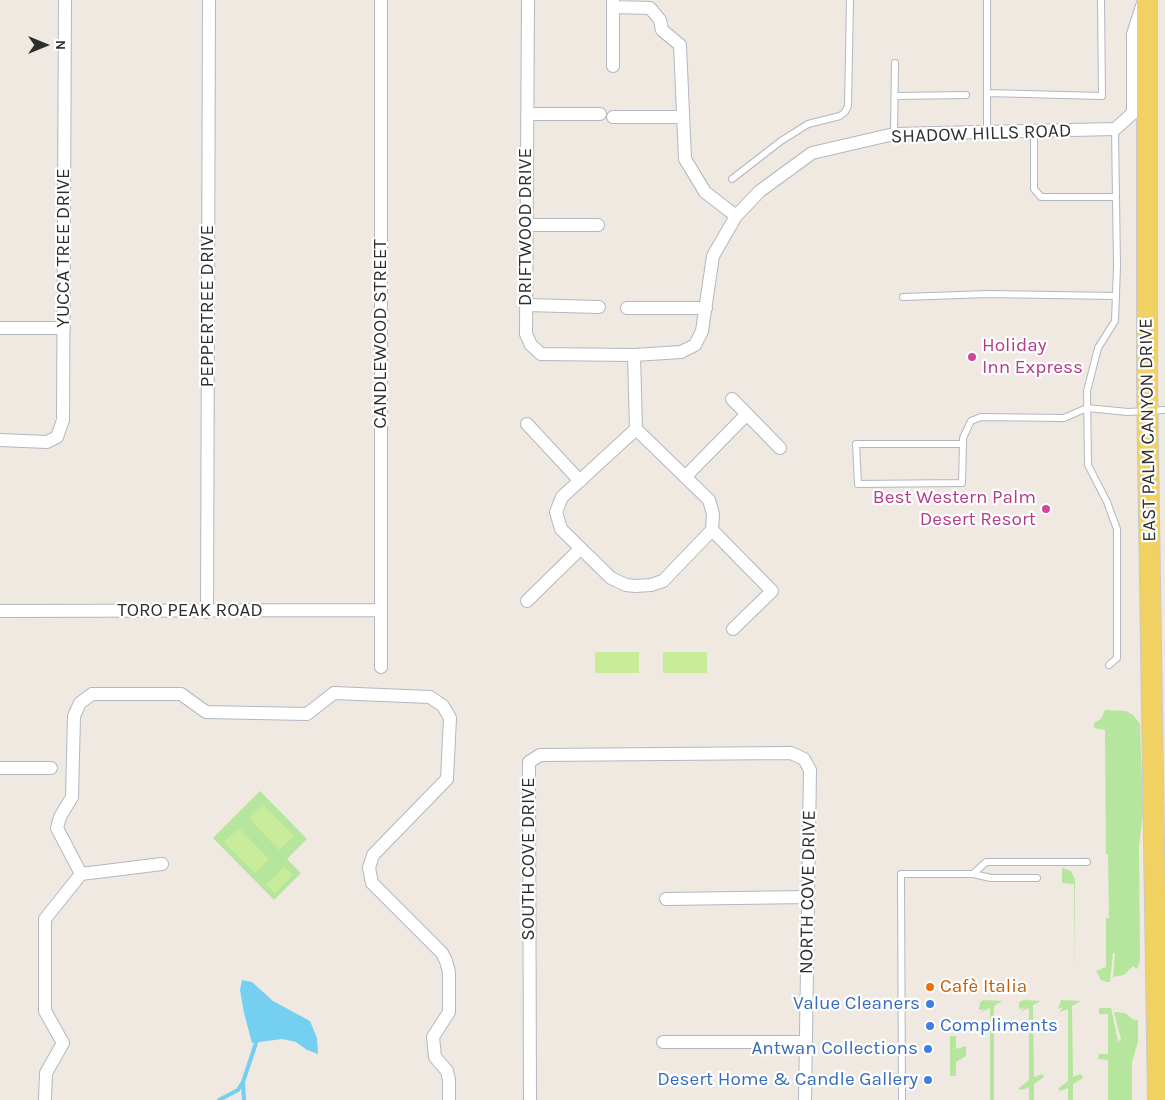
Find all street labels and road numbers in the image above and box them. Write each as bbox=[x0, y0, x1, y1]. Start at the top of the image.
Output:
street label: SHADOW HILLS ROAD bbox=[890, 119, 1072, 149]
street label: DRIFTWOOD DRIVE bbox=[515, 148, 537, 306]
street label: YUCCA TREE DRIVE bbox=[53, 168, 75, 328]
street label: PEPPERTREE DRIVE bbox=[197, 225, 219, 387]
street label: CANDLEWOOD STREET bbox=[370, 239, 392, 429]
street label: EAST PALM CANYON DRIVE bbox=[1135, 318, 1161, 542]
street label: TORO PEAK ROAD bbox=[117, 600, 263, 622]
street label: SOUTH COVE DRIVE bbox=[518, 777, 540, 941]
street label: NORTH COVE DRIVE bbox=[795, 810, 821, 974]

